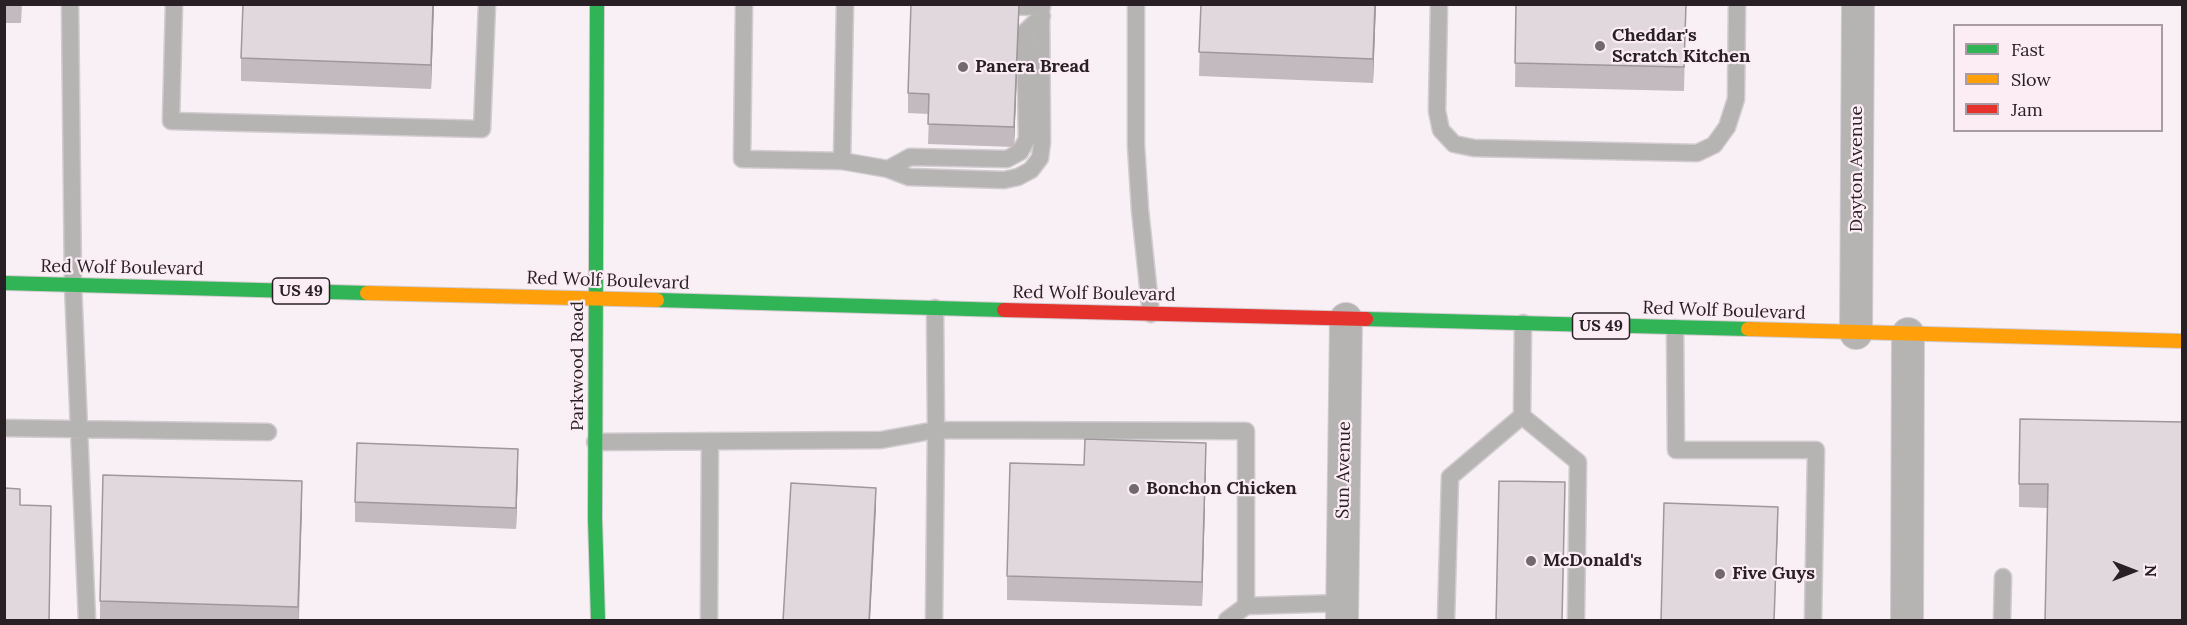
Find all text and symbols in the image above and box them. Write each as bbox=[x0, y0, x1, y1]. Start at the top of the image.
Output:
legend bbox=[1953, 24, 2163, 132]
place label: Cheddar's Scratch Kitchen bbox=[1612, 25, 1750, 68]
text: Fast bbox=[2011, 38, 2045, 61]
marker: Cheddar's Scratch Kitchen bbox=[1593, 39, 1607, 53]
place label: Panera Bread bbox=[975, 56, 1090, 78]
marker: Panera Bread bbox=[956, 60, 970, 74]
text: Slow bbox=[2011, 68, 2051, 91]
text: Jam bbox=[2011, 98, 2043, 121]
street label: Dayton Avenue bbox=[1846, 106, 1868, 232]
street label: Red Wolf Boulevard bbox=[40, 256, 204, 280]
street label: Red Wolf Boulevard bbox=[526, 267, 690, 295]
road number: US 49 bbox=[272, 278, 330, 304]
street label: Red Wolf Boulevard bbox=[1012, 282, 1176, 306]
street label: Red Wolf Boulevard bbox=[1642, 297, 1806, 325]
street label: Parkwood Road bbox=[567, 301, 589, 431]
road number: US 49 bbox=[1572, 313, 1630, 339]
street label: Sun Avenue bbox=[1332, 421, 1356, 519]
place label: Bonchon Chicken bbox=[1146, 478, 1297, 500]
marker: Bonchon Chicken bbox=[1127, 482, 1141, 496]
north arrow bbox=[2103, 541, 2163, 601]
place label: McDonald's bbox=[1543, 550, 1642, 572]
marker: McDonald's bbox=[1524, 554, 1538, 568]
place label: Five Guys bbox=[1732, 563, 1815, 585]
text: N bbox=[2141, 565, 2161, 577]
marker: Five Guys bbox=[1713, 567, 1727, 581]

